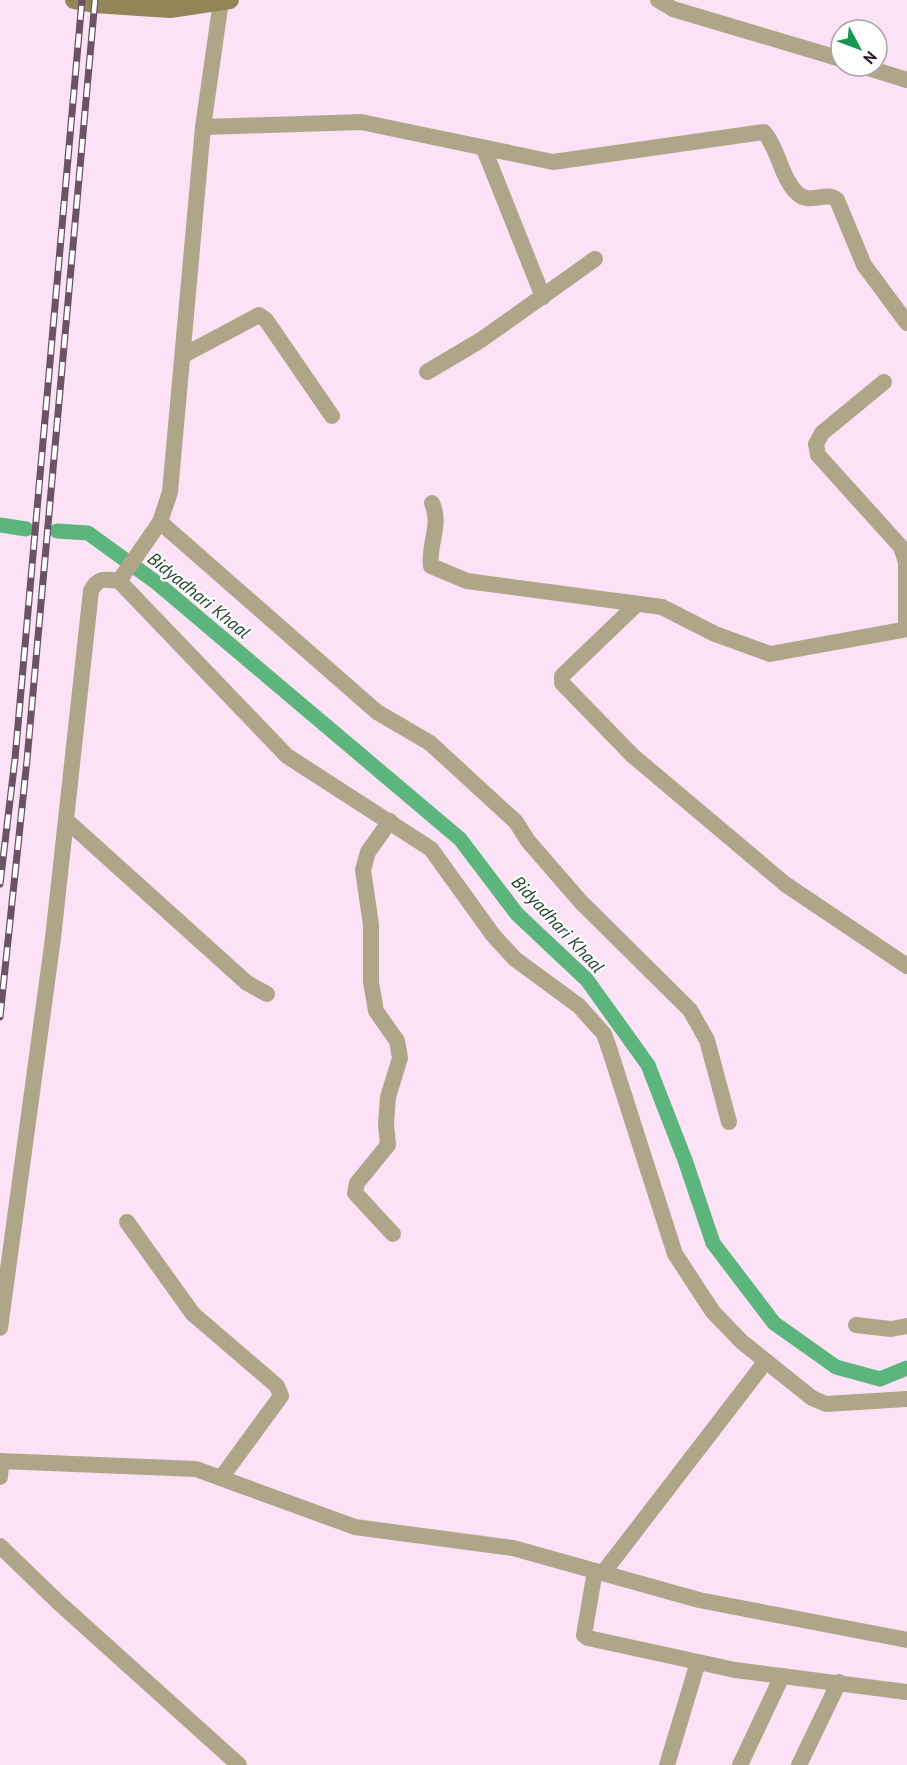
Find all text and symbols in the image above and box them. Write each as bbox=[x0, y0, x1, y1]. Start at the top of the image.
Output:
north arrow bbox=[829, 18, 889, 78]
text: N bbox=[859, 47, 881, 68]
water label: Bidyadhari Khaal bbox=[143, 547, 255, 643]
water label: Bidyadhari Khaal bbox=[507, 870, 609, 978]

